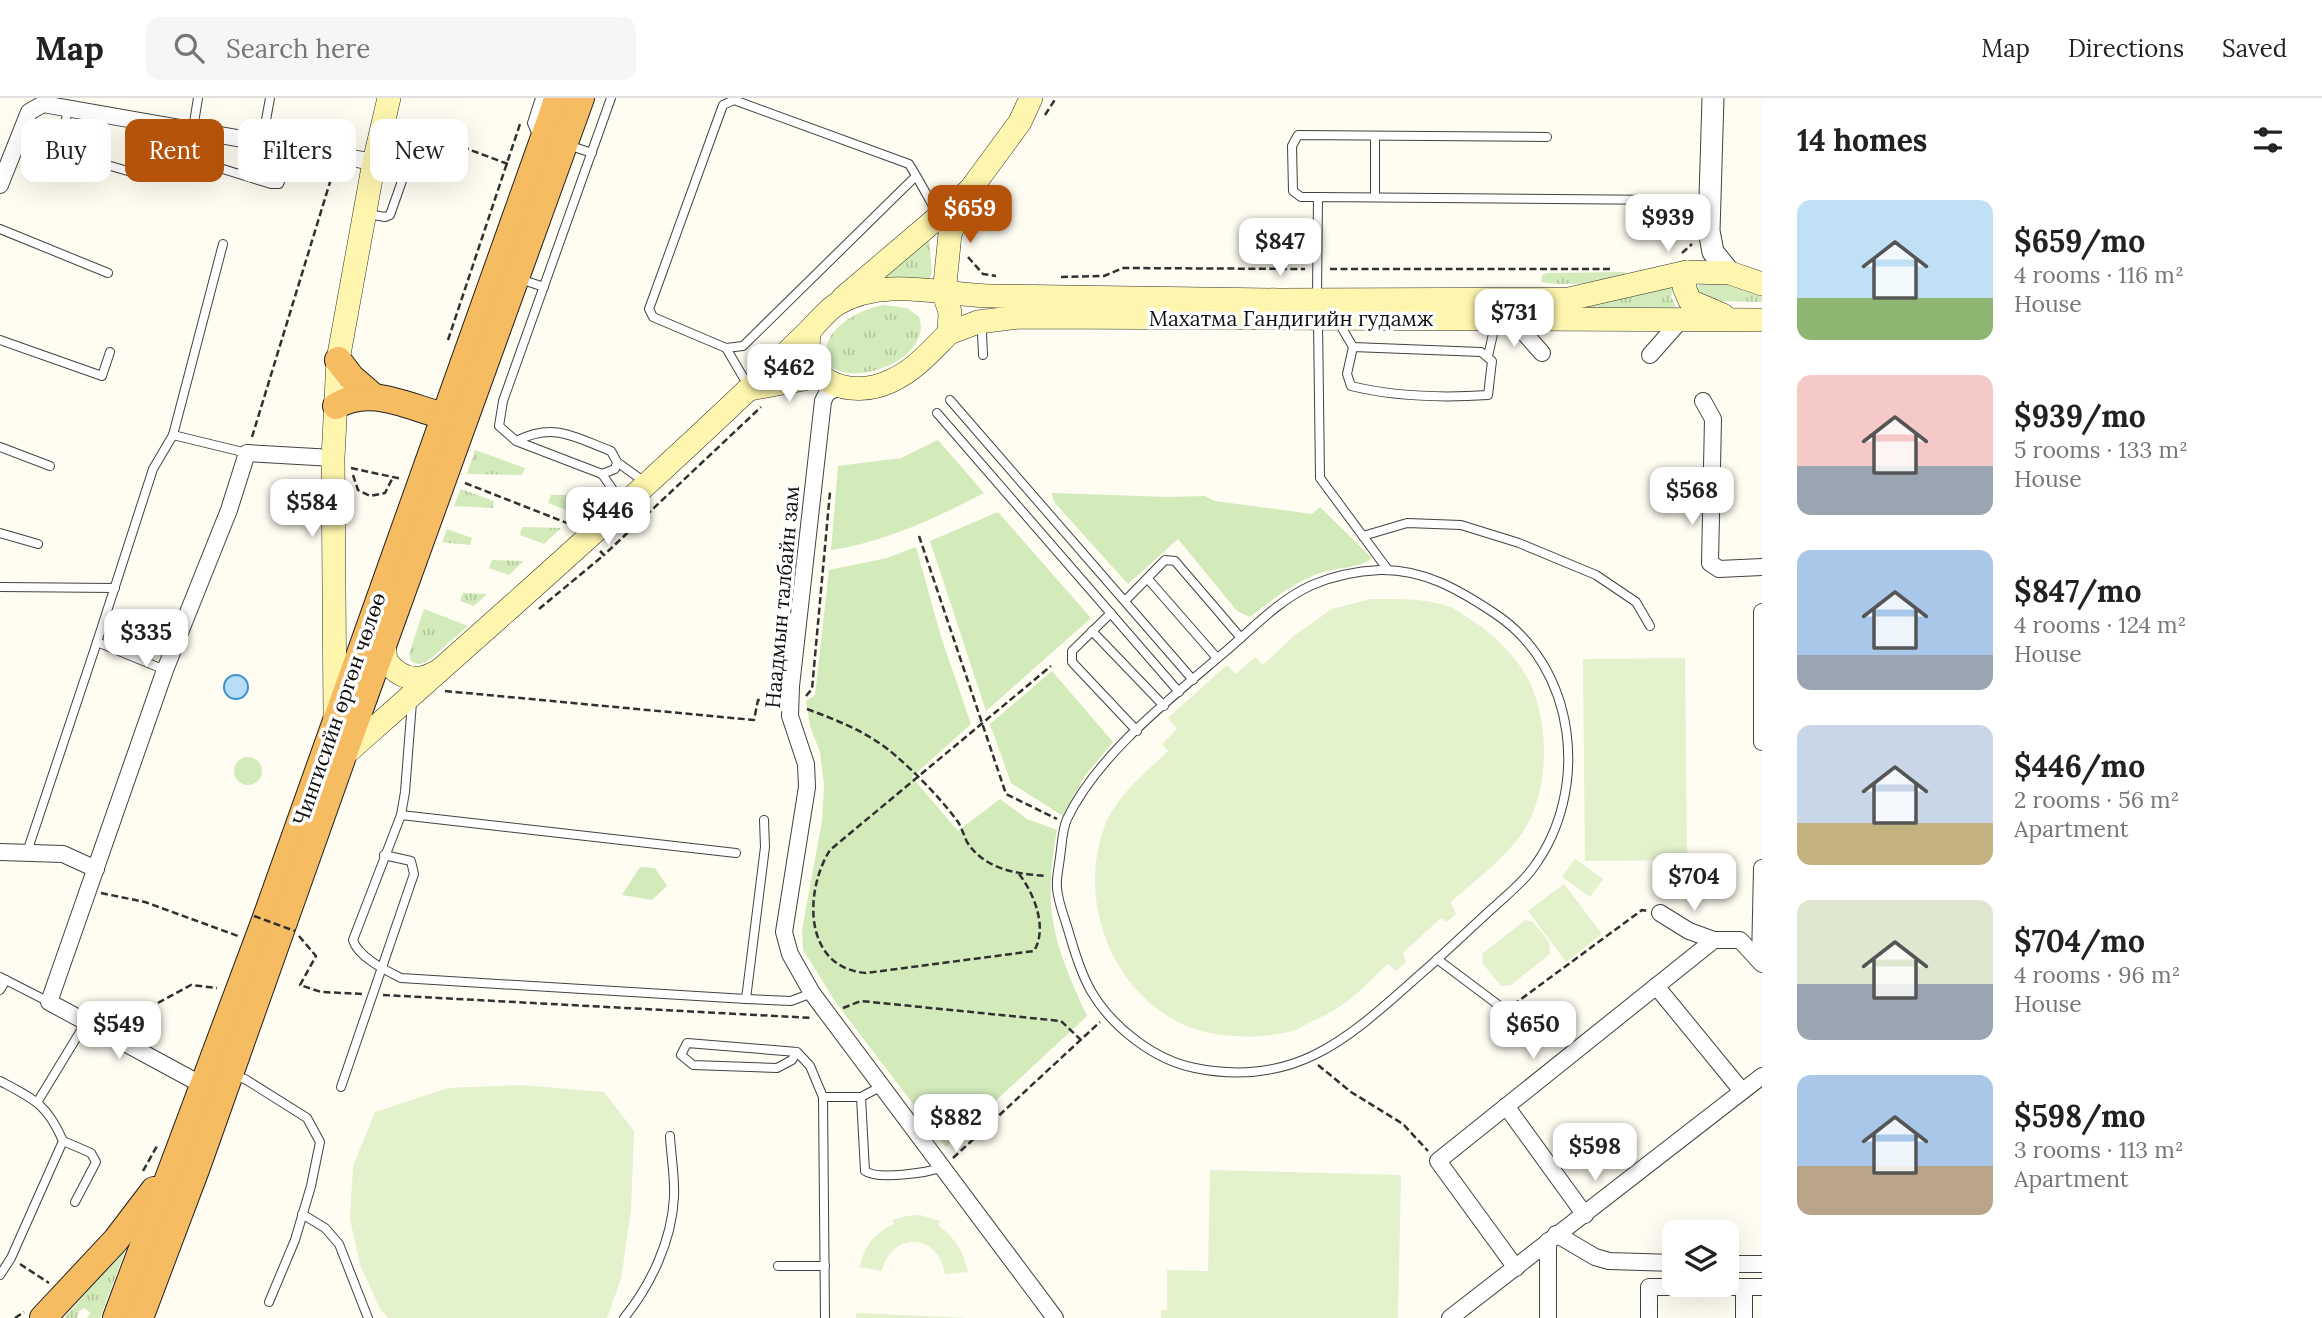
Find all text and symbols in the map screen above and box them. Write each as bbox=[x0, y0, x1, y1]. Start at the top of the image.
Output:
search box bbox=[146, 17, 636, 80]
text: Map bbox=[35, 27, 104, 69]
icon: search bbox=[170, 29, 208, 67]
text: Search here bbox=[226, 32, 370, 65]
text: Map bbox=[1981, 33, 2030, 64]
text: Directions bbox=[2068, 33, 2184, 64]
text: Saved bbox=[2222, 33, 2287, 64]
chip: Buy bbox=[21, 119, 111, 182]
chip: Rent bbox=[125, 119, 224, 182]
chip: Filters bbox=[238, 119, 356, 182]
chip: New bbox=[370, 119, 468, 182]
text: 14 homes bbox=[1797, 121, 1927, 159]
icon: filters bbox=[2249, 121, 2287, 159]
pin: $659 bbox=[929, 186, 1011, 245]
text: $659 bbox=[944, 193, 996, 222]
pin: $939 bbox=[1627, 194, 1709, 254]
text: $939 bbox=[1642, 202, 1694, 231]
pin: $847 bbox=[1239, 218, 1321, 278]
text: $659/mo bbox=[2014, 222, 2145, 260]
text: $847 bbox=[1255, 226, 1305, 255]
icon: home bbox=[1853, 228, 1937, 312]
text: 4 rooms · 116 m² bbox=[2014, 260, 2184, 289]
pin: $731 bbox=[1473, 289, 1555, 349]
text: House bbox=[2014, 289, 2082, 318]
text: $731 bbox=[1491, 297, 1537, 326]
street label: Махатма Гандигийн гудамж bbox=[1149, 305, 1434, 332]
pin: $462 bbox=[748, 344, 830, 404]
text: $462 bbox=[763, 352, 815, 381]
text: $939/mo bbox=[2014, 397, 2146, 435]
icon: home bbox=[1853, 403, 1937, 487]
text: 5 rooms · 133 m² bbox=[2014, 435, 2188, 464]
text: House bbox=[2014, 464, 2082, 493]
pin: $568 bbox=[1651, 468, 1733, 527]
text: $568 bbox=[1666, 475, 1718, 504]
pin: $584 bbox=[271, 480, 353, 539]
street label: Наадмын талбайн зам bbox=[759, 484, 805, 710]
text: $584 bbox=[286, 487, 338, 516]
pin: $446 bbox=[567, 488, 649, 547]
text: $446 bbox=[582, 495, 634, 524]
text: $847/mo bbox=[2014, 572, 2141, 610]
icon: home bbox=[1853, 578, 1937, 662]
street label: Чингисийн өргөн чөлөө bbox=[286, 589, 392, 829]
pin: $335 bbox=[105, 610, 187, 669]
text: 4 rooms · 124 m² bbox=[2014, 610, 2186, 639]
text: $335 bbox=[120, 617, 172, 646]
text: House bbox=[2014, 639, 2082, 668]
text: $446/mo bbox=[2014, 747, 2145, 785]
icon: home bbox=[1853, 753, 1937, 837]
text: 2 rooms · 56 m² bbox=[2014, 785, 2179, 814]
text: Apartment bbox=[2014, 814, 2129, 843]
pin: $704 bbox=[1653, 854, 1735, 913]
text: $704 bbox=[1668, 861, 1720, 890]
text: $704/mo bbox=[2014, 922, 2145, 960]
icon: home bbox=[1853, 928, 1937, 1012]
text: 4 rooms · 96 m² bbox=[2014, 960, 2180, 989]
text: House bbox=[2014, 989, 2082, 1018]
pin: $549 bbox=[78, 1002, 160, 1061]
pin: $650 bbox=[1492, 1002, 1574, 1061]
text: $549 bbox=[93, 1009, 145, 1038]
text: $650 bbox=[1506, 1009, 1560, 1038]
pin: $882 bbox=[915, 1094, 997, 1154]
text: $598/mo bbox=[2014, 1097, 2146, 1135]
text: $882 bbox=[930, 1102, 982, 1131]
icon: home bbox=[1853, 1103, 1937, 1187]
pin: $598 bbox=[1554, 1124, 1636, 1183]
text: $598 bbox=[1569, 1131, 1621, 1160]
text: 3 rooms · 113 m² bbox=[2014, 1135, 2184, 1164]
text: Apartment bbox=[2014, 1164, 2129, 1193]
map controls bbox=[1662, 1220, 1739, 1297]
button: layers bbox=[1662, 1220, 1739, 1297]

